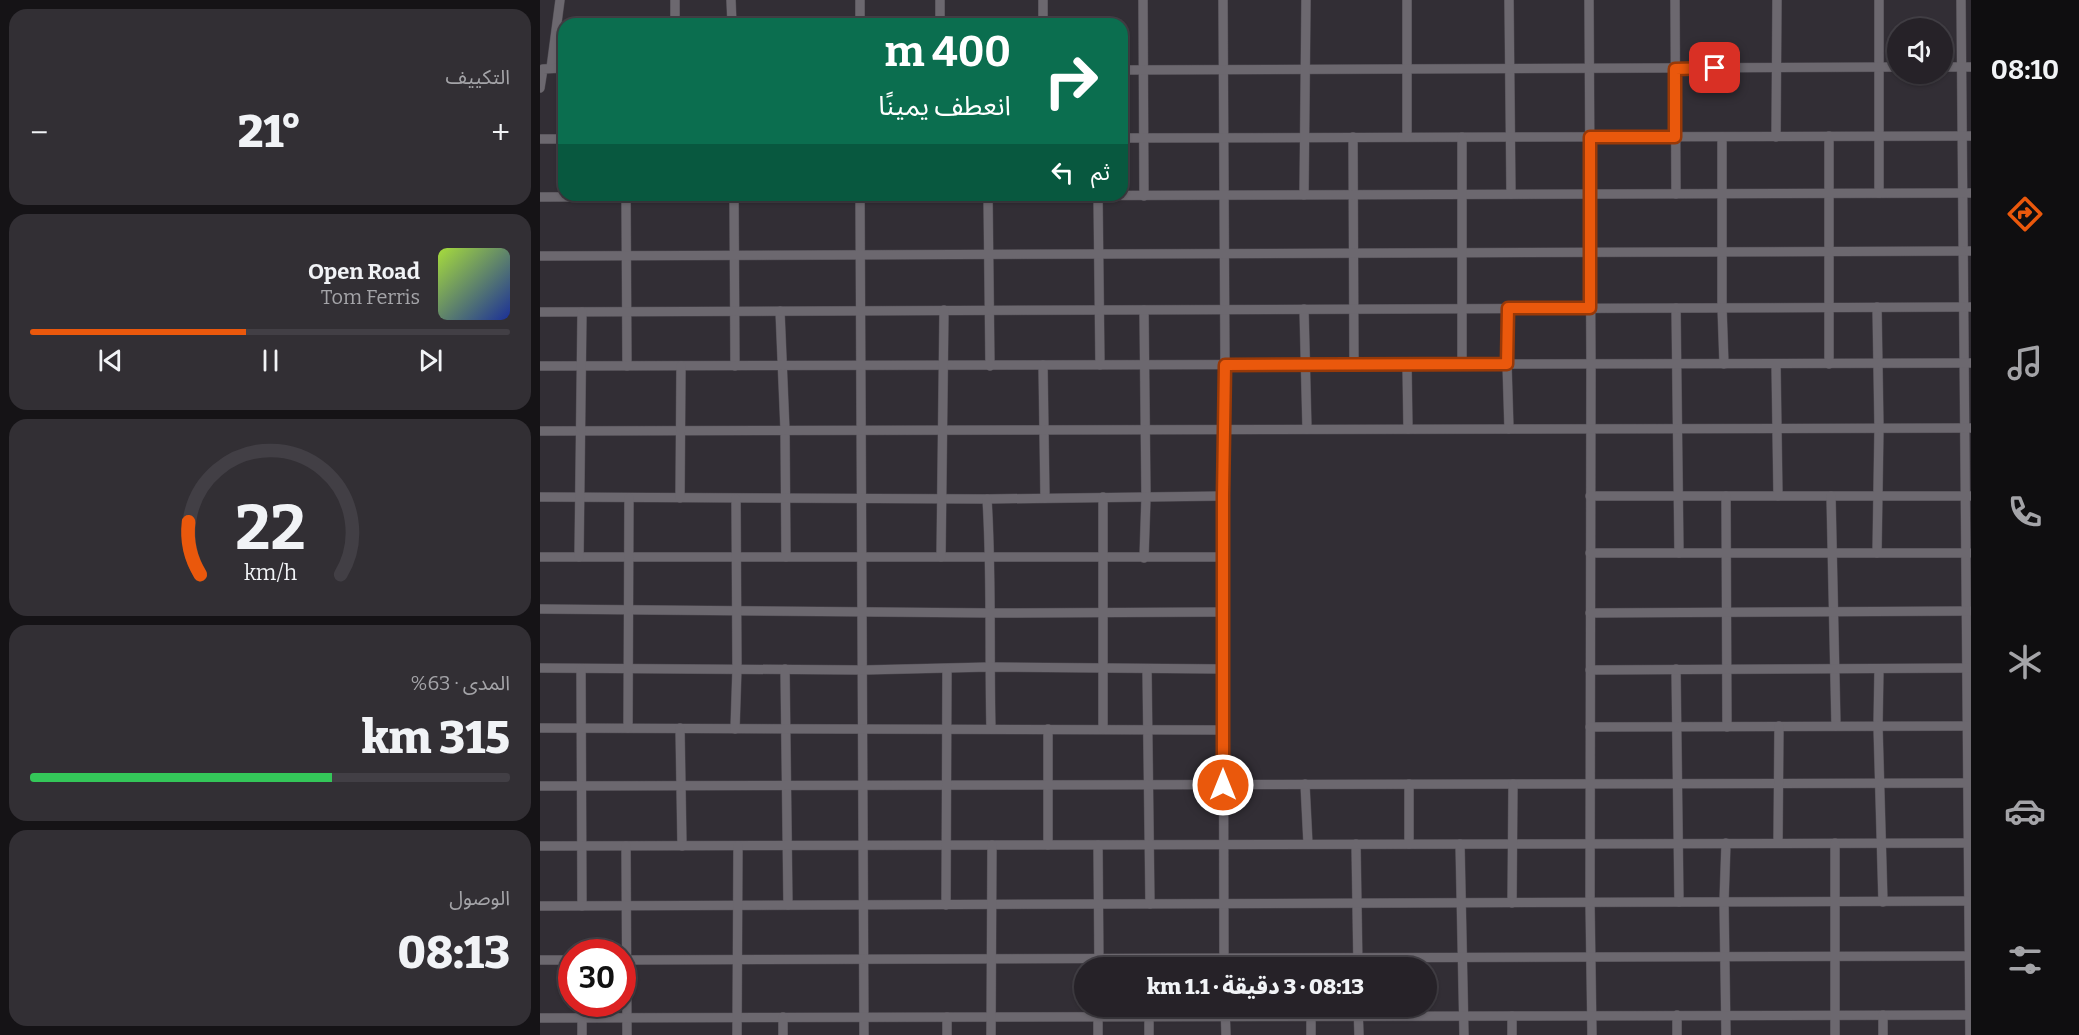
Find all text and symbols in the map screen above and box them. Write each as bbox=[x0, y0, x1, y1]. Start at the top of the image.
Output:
map controls bbox=[1887, 18, 1953, 84]
button: sound bbox=[1887, 18, 1953, 84]
text: 400 m bbox=[884, 27, 1011, 77]
icon: right bbox=[1032, 42, 1110, 120]
pin bbox=[1689, 42, 1740, 93]
icon: arrive bbox=[1698, 51, 1731, 84]
text: 08:10 bbox=[1991, 54, 2059, 86]
text: التكييف bbox=[446, 65, 510, 89]
text: انعطف يمينًا bbox=[878, 90, 1011, 122]
text: 21° bbox=[238, 105, 302, 159]
text: − bbox=[30, 113, 48, 153]
text: + bbox=[491, 113, 510, 153]
icon: left bbox=[1046, 156, 1079, 189]
text: ثم bbox=[1091, 159, 1110, 186]
icon: directions bbox=[2004, 193, 2046, 235]
text: Open Road bbox=[308, 258, 420, 285]
text: Tom Ferris bbox=[321, 285, 420, 309]
icon: music bbox=[2004, 342, 2046, 384]
icon: previous bbox=[94, 344, 127, 377]
icon: pause bbox=[254, 344, 287, 377]
icon: next bbox=[414, 344, 447, 377]
text: 22 bbox=[235, 491, 305, 566]
icon: phone bbox=[2004, 491, 2046, 533]
text: km/h bbox=[243, 560, 297, 586]
icon: climate bbox=[2004, 641, 2046, 683]
text: المدى · 63% bbox=[411, 671, 510, 695]
text: 315 km bbox=[362, 711, 510, 765]
position arrow bbox=[1191, 753, 1255, 817]
icon: car bbox=[2004, 790, 2046, 832]
text: الوصول bbox=[449, 886, 510, 910]
text: 08:13 bbox=[398, 926, 510, 980]
speed limit sign: 30 bbox=[558, 939, 636, 1017]
icon: filters bbox=[2004, 939, 2046, 981]
text: 08:13 · 3 دقيقة · 1.1 km bbox=[1147, 973, 1364, 1000]

